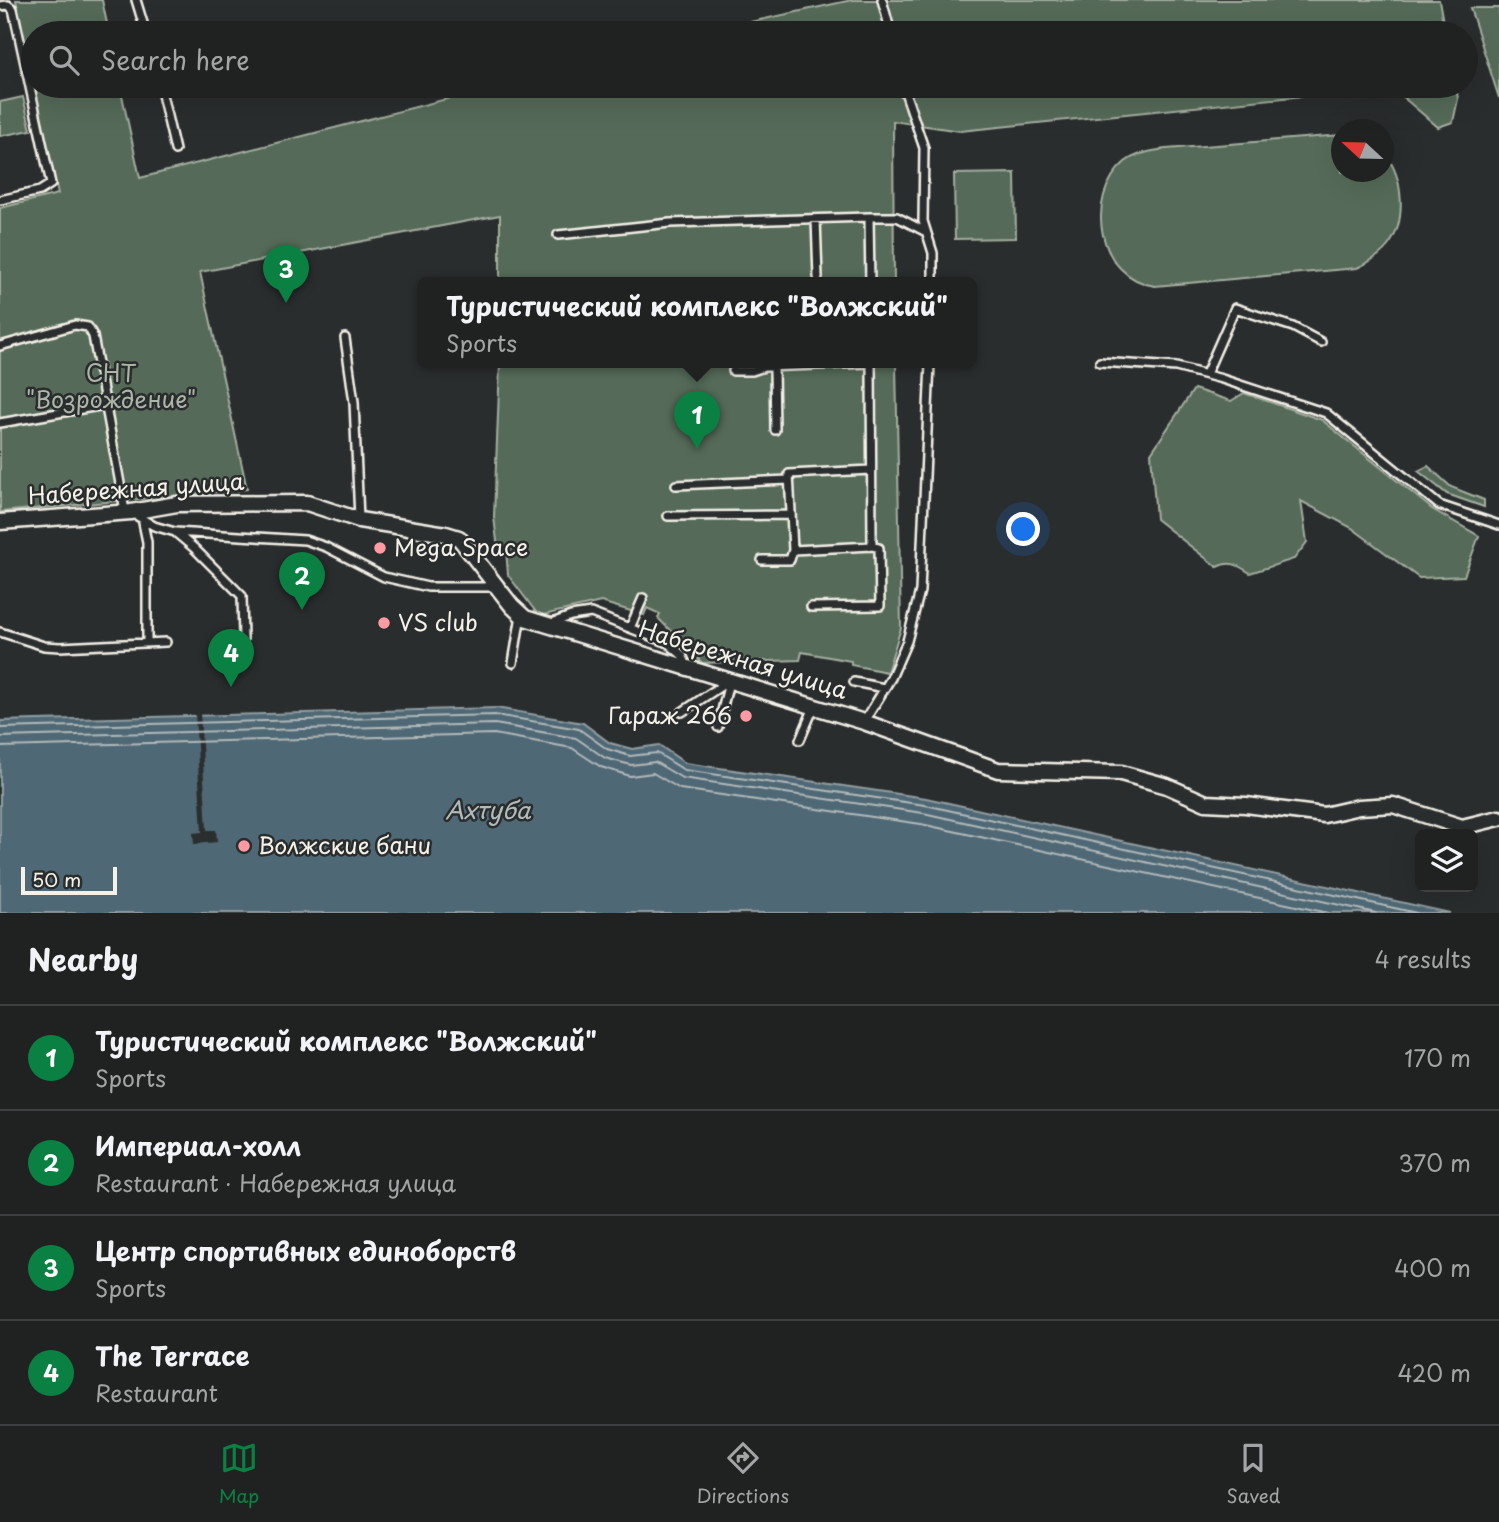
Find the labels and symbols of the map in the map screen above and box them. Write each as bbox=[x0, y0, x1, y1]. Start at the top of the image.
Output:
north arrow bbox=[1331, 119, 1394, 182]
pin: 3 bbox=[263, 245, 309, 303]
park label: СНТ "Возрождение" bbox=[26, 355, 196, 416]
pin: 1 bbox=[674, 391, 720, 449]
street label: Набережная улица bbox=[27, 462, 246, 513]
your location bbox=[1006, 512, 1040, 546]
place label: Mega Space bbox=[394, 529, 528, 564]
marker: Mega Space bbox=[372, 540, 388, 556]
pin: 2 bbox=[279, 552, 325, 610]
place label: VS club bbox=[398, 604, 478, 639]
street label: Набережная улица bbox=[635, 610, 853, 707]
marker: VS club bbox=[376, 615, 392, 631]
pin: 4 bbox=[208, 629, 254, 687]
place label: Гараж 266 bbox=[608, 697, 732, 732]
marker: Гараж 266 bbox=[738, 708, 754, 724]
water label: Ахтуба bbox=[445, 791, 532, 827]
place label: Волжские бани bbox=[258, 827, 431, 862]
marker: Волжские бани bbox=[236, 838, 252, 854]
scale bar bbox=[21, 864, 117, 896]

